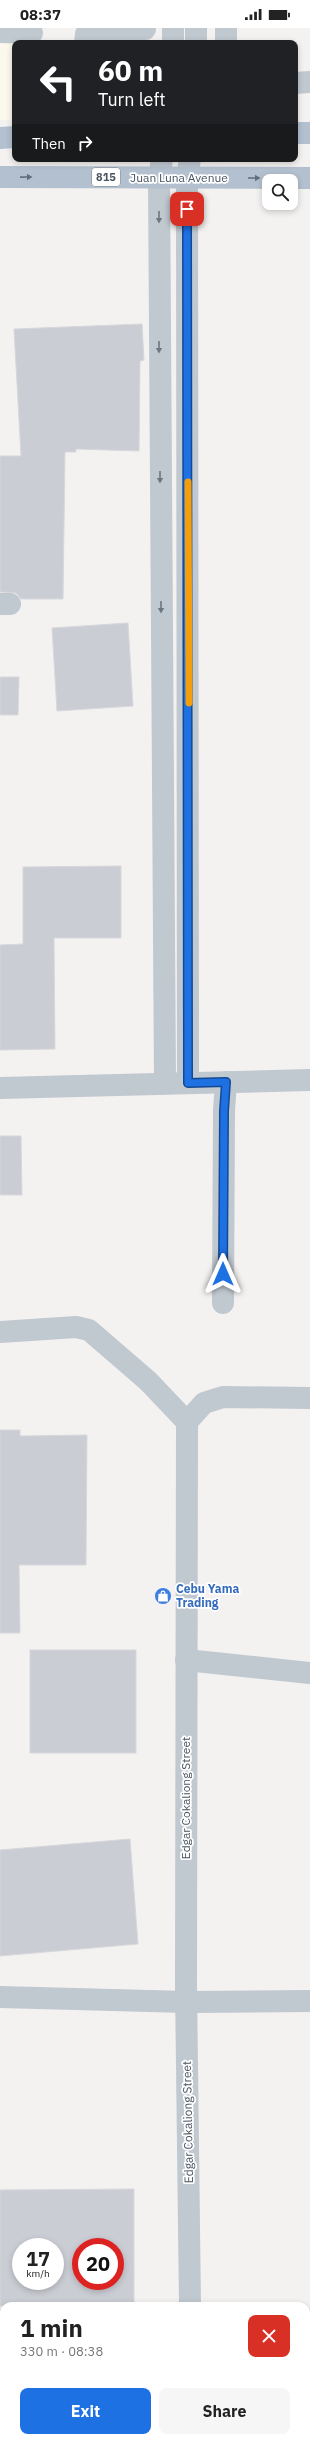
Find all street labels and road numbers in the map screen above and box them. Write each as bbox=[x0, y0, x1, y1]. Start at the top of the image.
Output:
road number: 815 bbox=[92, 168, 120, 186]
street label: Juan Luna Avenue bbox=[130, 170, 228, 185]
street label: Edgar Cokaliong Street bbox=[178, 1737, 193, 1859]
street label: Edgar Cokaliong Street bbox=[179, 2061, 196, 2183]

